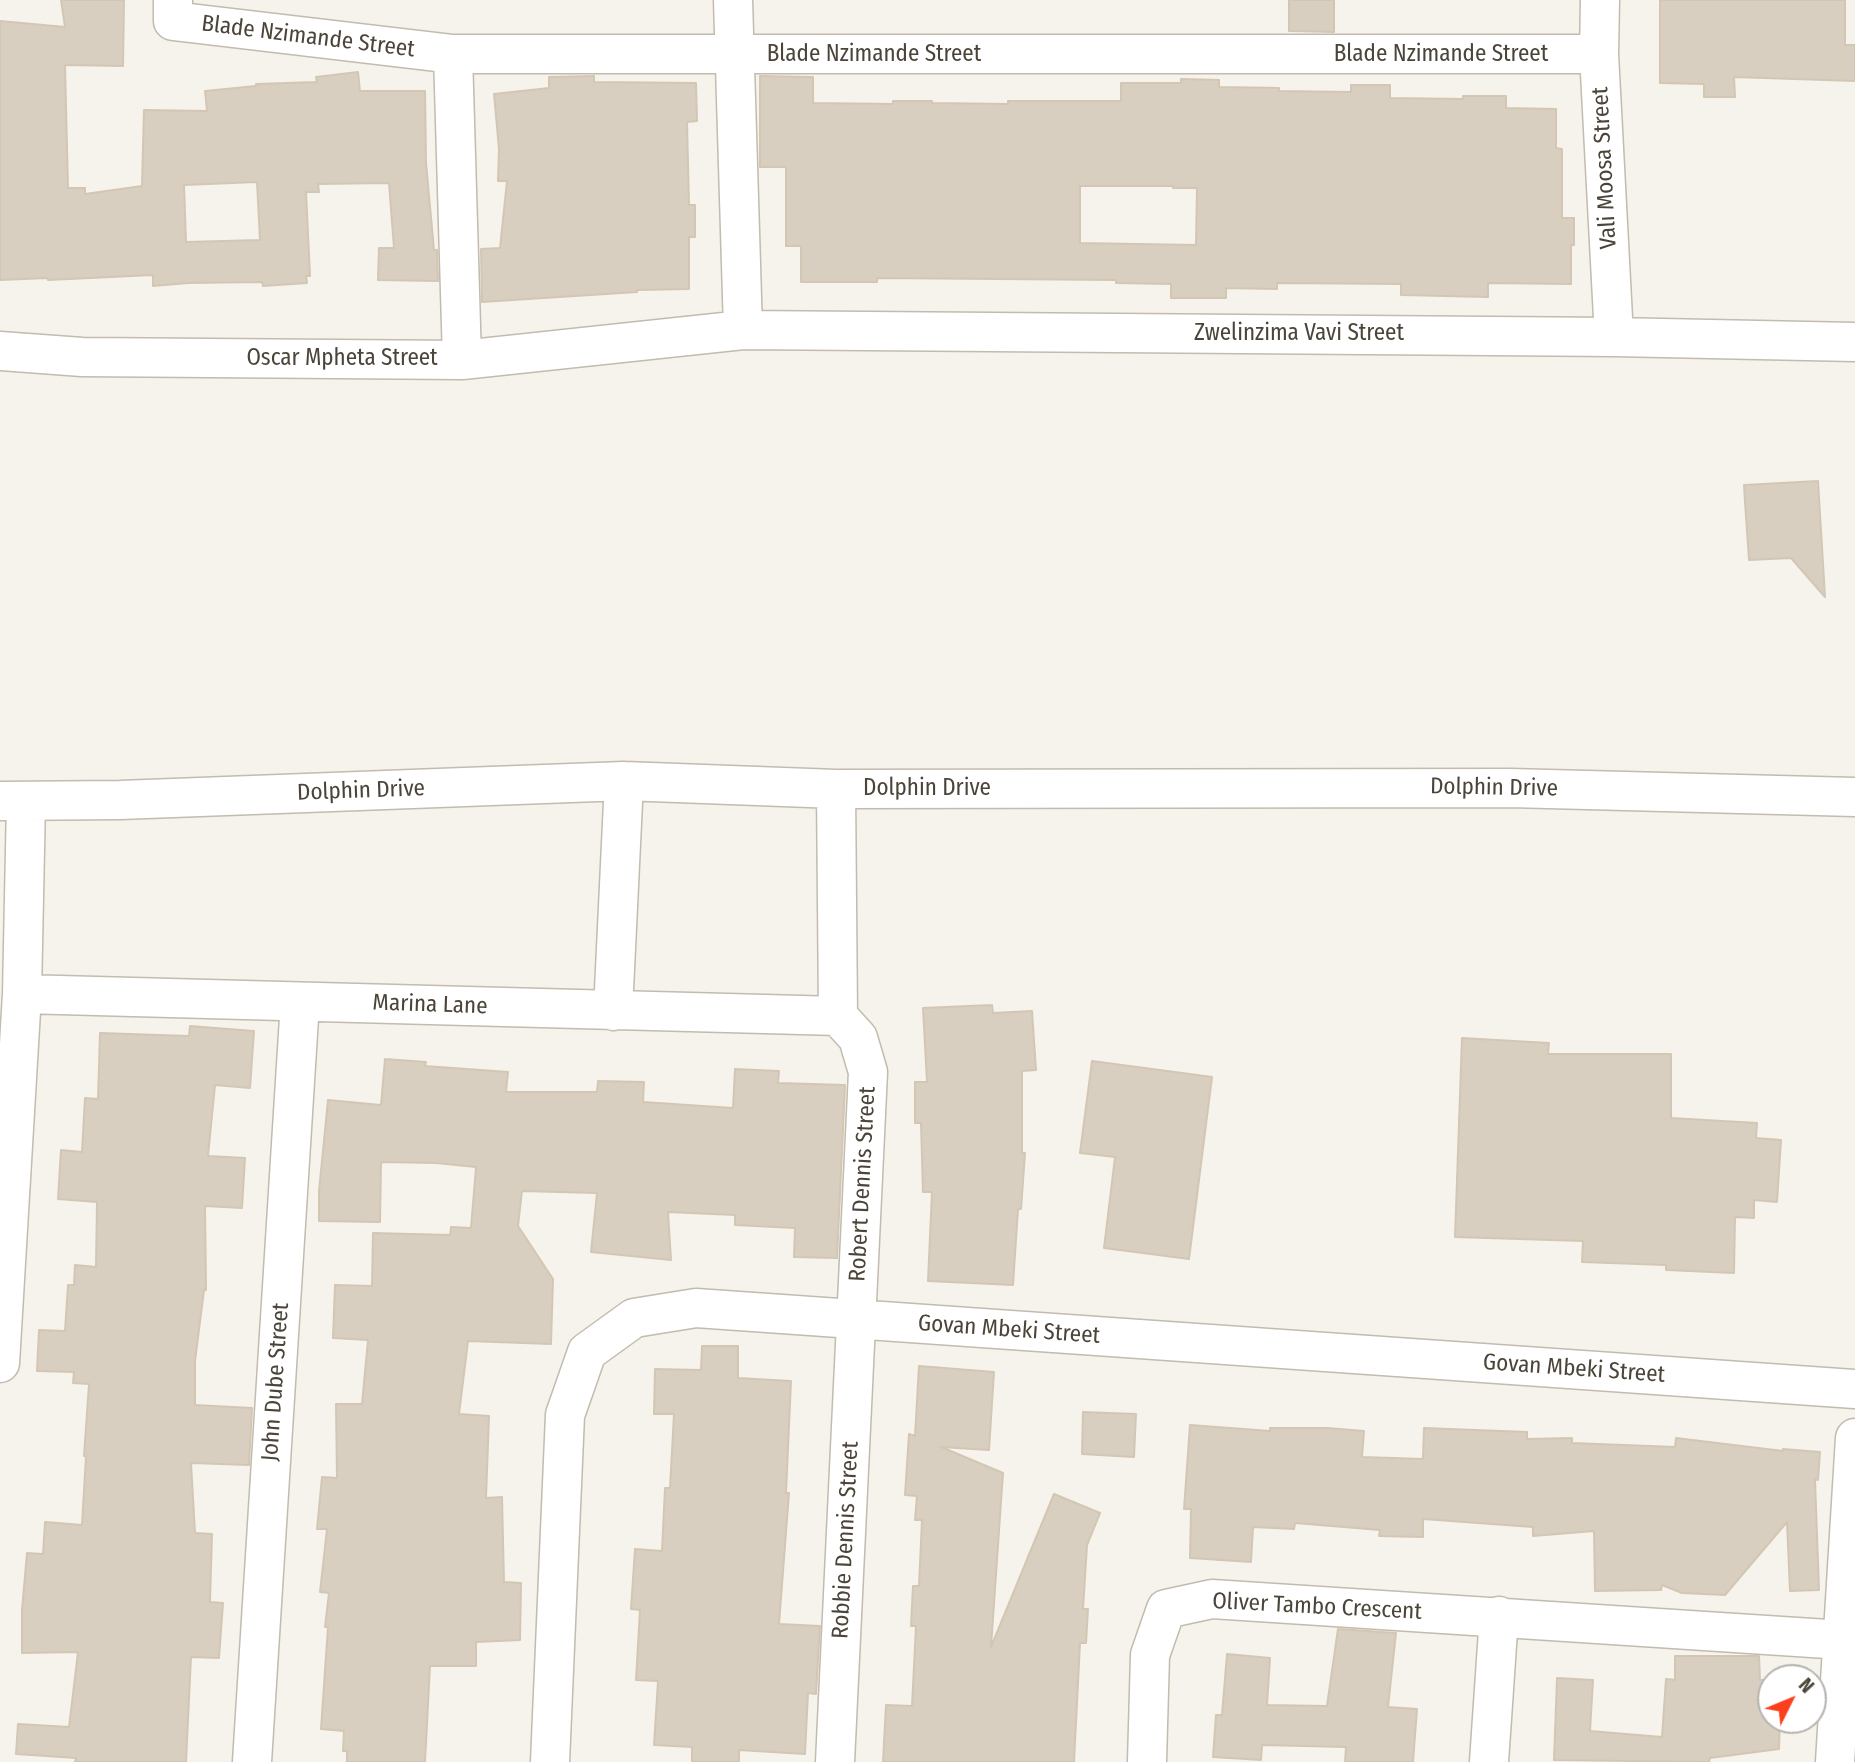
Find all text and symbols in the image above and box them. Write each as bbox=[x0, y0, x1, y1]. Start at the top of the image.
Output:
street label: Blade Nzimande Street bbox=[200, 10, 416, 64]
street label: Blade Nzimande Street bbox=[767, 41, 981, 69]
street label: Blade Nzimande Street bbox=[1334, 41, 1548, 69]
street label: Vali Moosa Street bbox=[1587, 86, 1623, 250]
street label: Zwelinzima Vavi Street bbox=[1194, 320, 1404, 348]
street label: Oscar Mpheta Street bbox=[246, 345, 438, 373]
street label: Dolphin Drive bbox=[1430, 773, 1558, 803]
street label: Dolphin Drive bbox=[297, 775, 425, 807]
street label: Dolphin Drive bbox=[863, 775, 991, 803]
street label: Marina Lane bbox=[372, 989, 488, 1021]
street label: Robert Dennis Street bbox=[844, 1086, 882, 1282]
street label: John Dube Street bbox=[257, 1302, 295, 1462]
street label: Govan Mbeki Street bbox=[917, 1310, 1101, 1350]
street label: Govan Mbeki Street bbox=[1482, 1349, 1666, 1389]
street label: Robbie Dennis Street bbox=[827, 1440, 865, 1640]
street label: Oliver Tambo Crescent bbox=[1212, 1588, 1422, 1626]
north arrow bbox=[1757, 1664, 1827, 1734]
text: N bbox=[1794, 1674, 1819, 1698]

